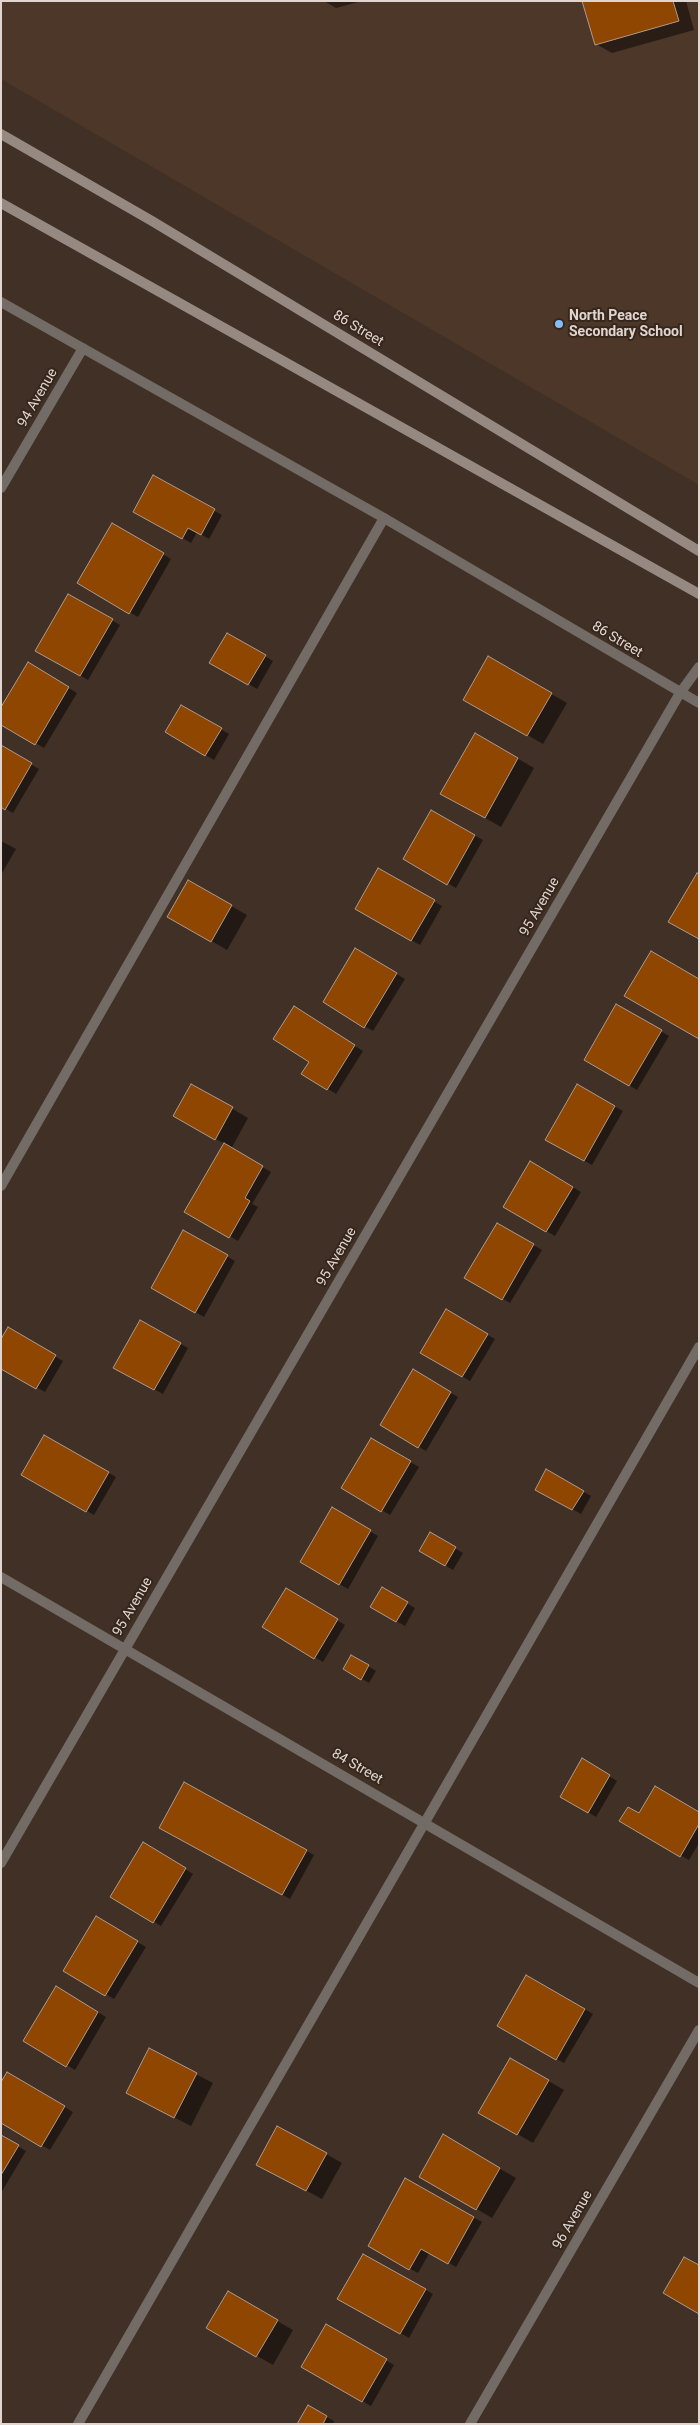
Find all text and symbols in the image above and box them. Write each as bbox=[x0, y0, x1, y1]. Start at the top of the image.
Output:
street label: 86 Street bbox=[330, 307, 386, 351]
place label: North Peace Secondary School bbox=[569, 308, 683, 341]
marker: North Peace Secondary School bbox=[553, 318, 565, 330]
street label: 94 Avenue bbox=[14, 366, 62, 430]
street label: 86 Street bbox=[589, 618, 645, 662]
street label: 95 Avenue bbox=[516, 875, 564, 939]
street label: 95 Avenue bbox=[313, 1225, 361, 1289]
street label: 95 Avenue bbox=[109, 1575, 157, 1639]
street label: 84 Street bbox=[328, 1746, 386, 1788]
street label: 96 Avenue bbox=[549, 2188, 597, 2252]

